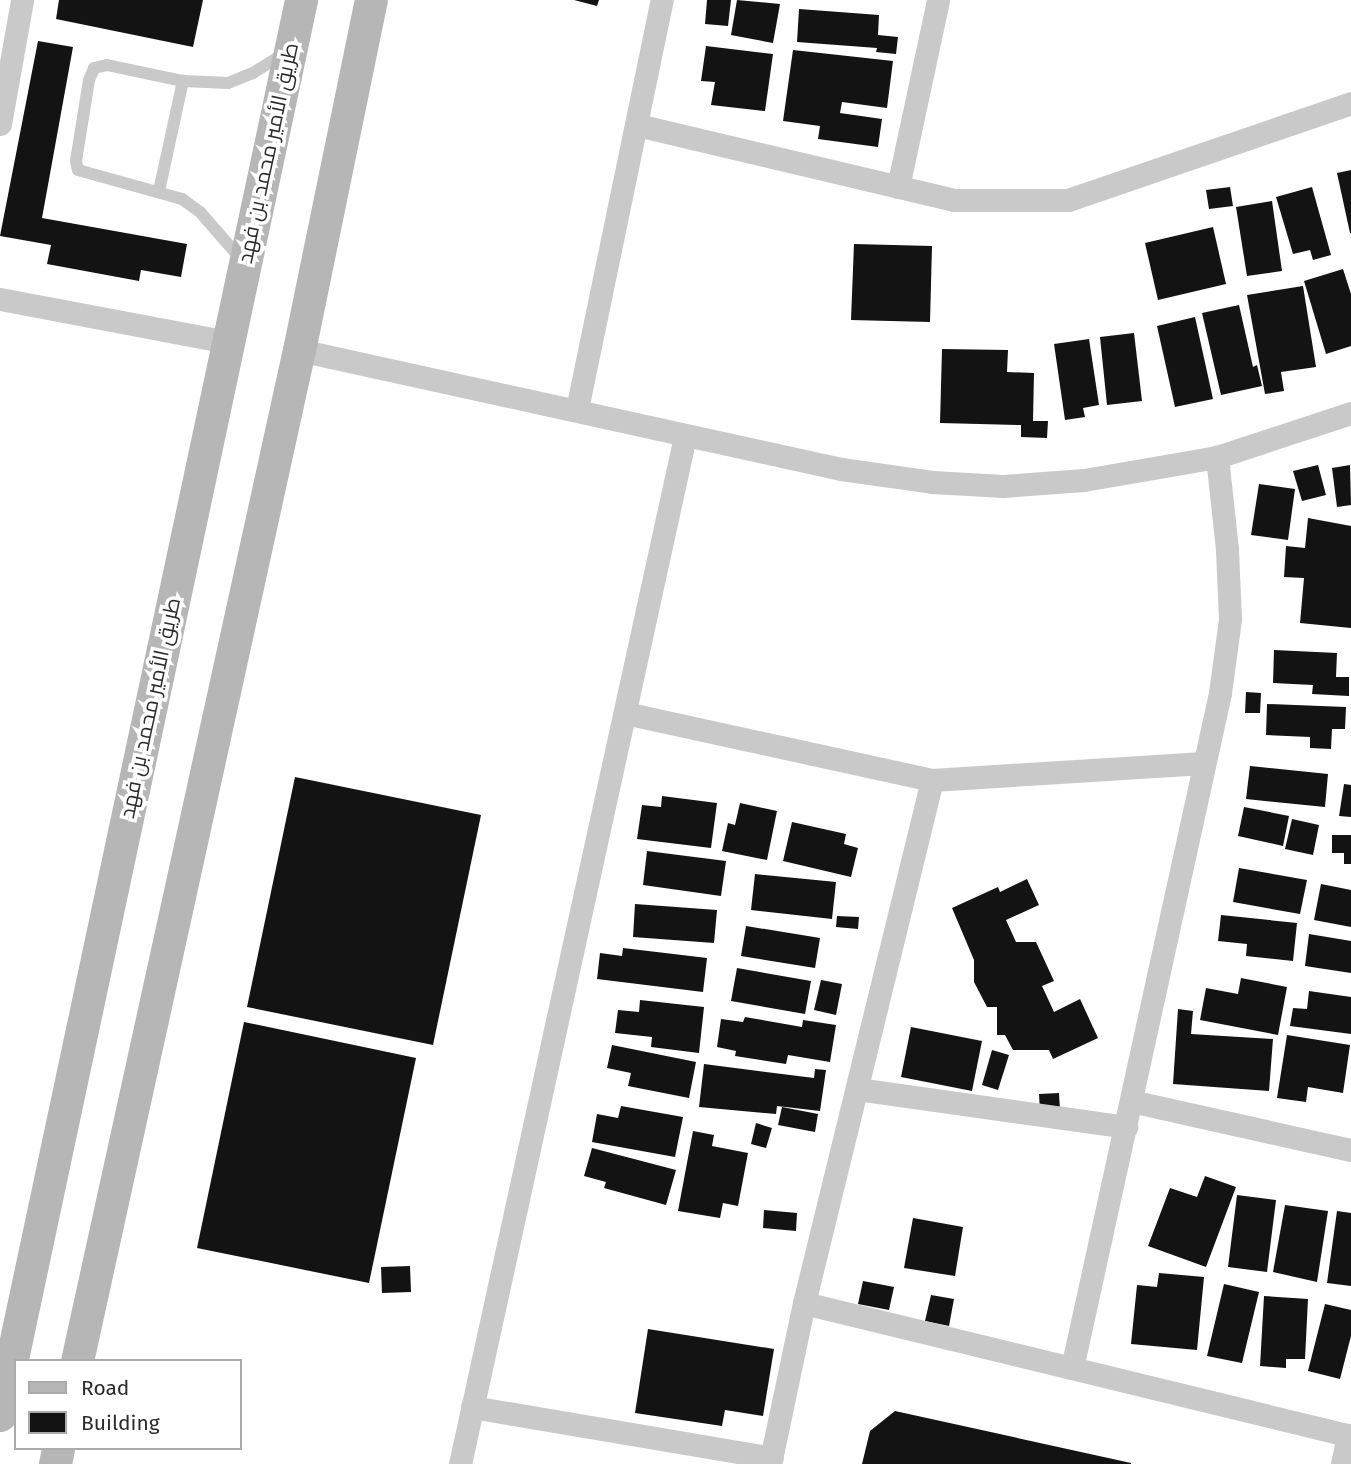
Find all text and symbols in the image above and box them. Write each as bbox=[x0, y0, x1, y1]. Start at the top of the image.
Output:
street label: طريق الأمير محمد بن فهد bbox=[232, 40, 304, 266]
street label: طريق الأمير محمد بن فهد bbox=[114, 595, 186, 821]
legend bbox=[14, 1359, 242, 1450]
text: Road bbox=[81, 1375, 129, 1401]
text: Building bbox=[81, 1410, 160, 1436]

